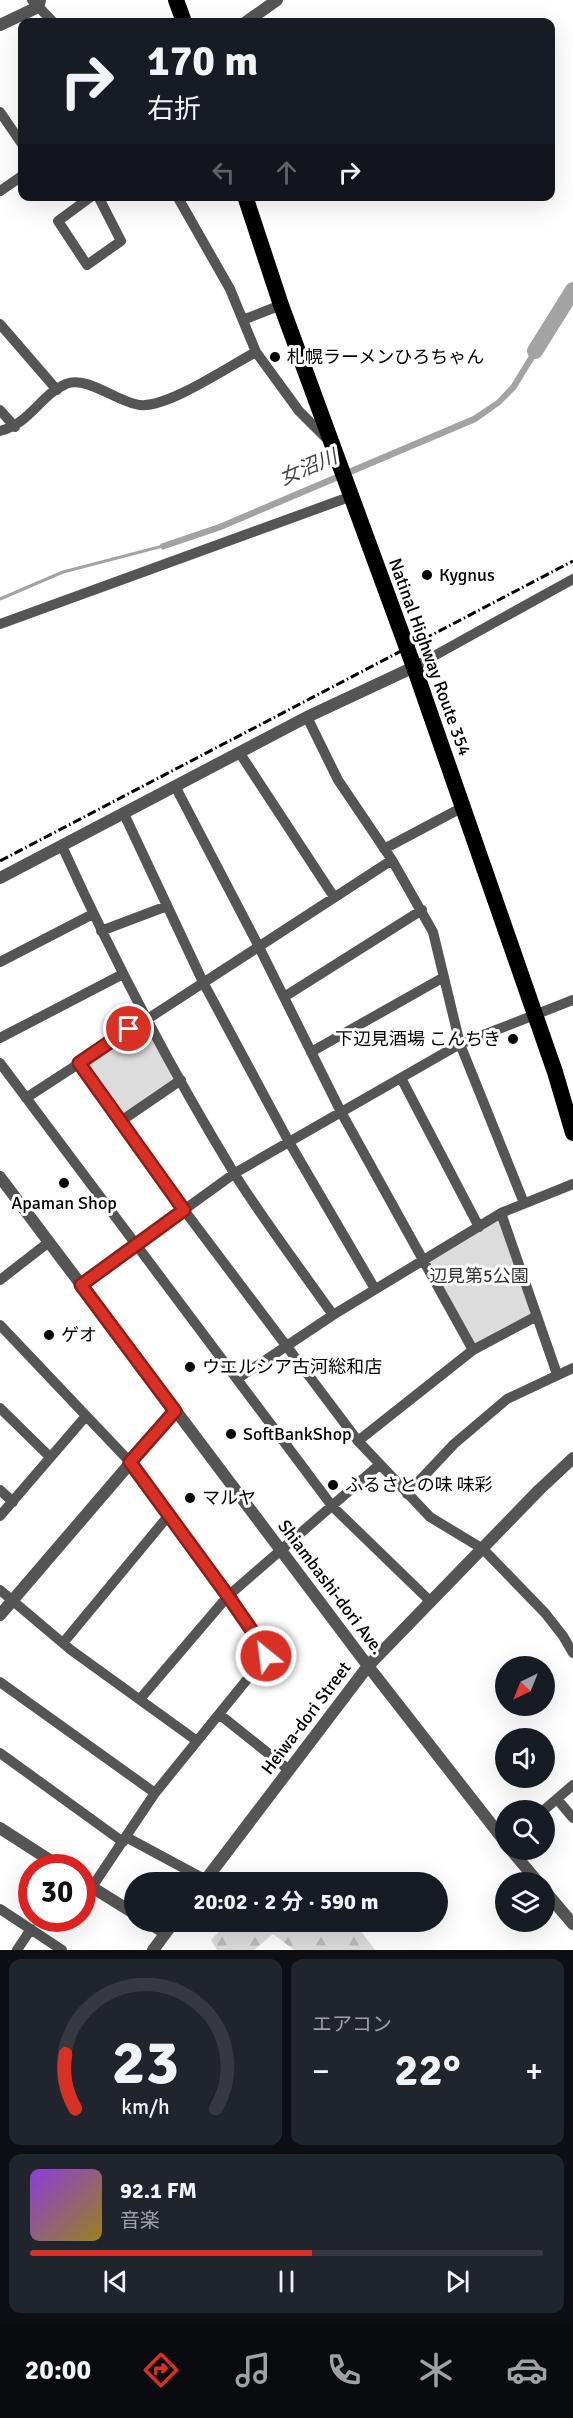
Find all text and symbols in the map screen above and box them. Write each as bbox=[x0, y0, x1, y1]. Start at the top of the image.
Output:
text: 170 m bbox=[147, 36, 258, 87]
icon: right bbox=[48, 42, 126, 120]
text: 右折 bbox=[147, 93, 201, 126]
icon: left bbox=[207, 156, 240, 189]
icon: ahead bbox=[270, 156, 303, 189]
icon: right bbox=[333, 156, 366, 189]
place label: 札幌ラーメンひろちゃん bbox=[287, 346, 484, 368]
marker: 札幌ラーメンひろちゃん bbox=[268, 350, 282, 364]
water label: 女沼川 bbox=[276, 443, 343, 491]
street label: Natinal Highway Route 354 bbox=[384, 555, 476, 759]
place label: Kygnus bbox=[439, 564, 495, 586]
marker: Kygnus bbox=[420, 568, 434, 582]
pin bbox=[103, 1003, 154, 1054]
icon: arrive bbox=[112, 1012, 145, 1045]
place label: 下辺見酒場 こんちき bbox=[335, 1028, 501, 1050]
marker: 下辺見酒場 こんちき bbox=[506, 1032, 520, 1046]
marker: Apaman Shop bbox=[57, 1176, 71, 1190]
place label: Apaman Shop bbox=[11, 1192, 117, 1214]
park label: 辺見第5公園 bbox=[429, 1265, 529, 1287]
place label: ゲオ bbox=[61, 1324, 97, 1346]
marker: ゲオ bbox=[42, 1328, 56, 1342]
place label: ウエルシア古河総和店 bbox=[202, 1356, 382, 1378]
marker: ウエルシア古河総和店 bbox=[183, 1360, 197, 1374]
place label: SoftBankShop bbox=[243, 1423, 352, 1445]
marker: SoftBankShop bbox=[224, 1427, 238, 1441]
place label: ふるさとの味 味彩 bbox=[345, 1474, 493, 1496]
marker: ふるさとの味 味彩 bbox=[326, 1478, 340, 1492]
place label: マルヤ bbox=[202, 1487, 256, 1509]
marker: マルヤ bbox=[183, 1491, 197, 1505]
street label: Shiambashi-dori Ave. bbox=[273, 1515, 389, 1659]
position arrow bbox=[234, 1624, 298, 1688]
north arrow bbox=[495, 1656, 555, 1716]
map controls bbox=[495, 1656, 555, 1932]
street label: Heiwa-dori Street bbox=[256, 1657, 356, 1779]
button: sound bbox=[495, 1728, 555, 1788]
button: search bbox=[495, 1800, 555, 1860]
speed limit sign: 30 bbox=[18, 1854, 96, 1932]
button: layers bbox=[495, 1872, 555, 1932]
text: 20:02 · 2 分 · 590 m bbox=[194, 1888, 378, 1915]
text: エアコン bbox=[312, 2012, 392, 2037]
text: 23 bbox=[112, 2024, 179, 2101]
text: 22° bbox=[394, 2043, 461, 2098]
text: − bbox=[312, 2051, 330, 2092]
text: + bbox=[525, 2051, 543, 2092]
text: km/h bbox=[121, 2094, 170, 2120]
text: 92.1 FM bbox=[120, 2177, 197, 2204]
text: 音楽 bbox=[120, 2208, 160, 2233]
icon: previous bbox=[99, 2265, 132, 2298]
icon: pause bbox=[270, 2265, 303, 2298]
icon: next bbox=[441, 2265, 474, 2298]
icon: directions bbox=[140, 2349, 182, 2391]
icon: music bbox=[232, 2349, 274, 2391]
icon: phone bbox=[323, 2349, 365, 2391]
icon: climate bbox=[415, 2349, 457, 2391]
icon: car bbox=[506, 2349, 548, 2391]
text: 20:00 bbox=[25, 2354, 91, 2387]

